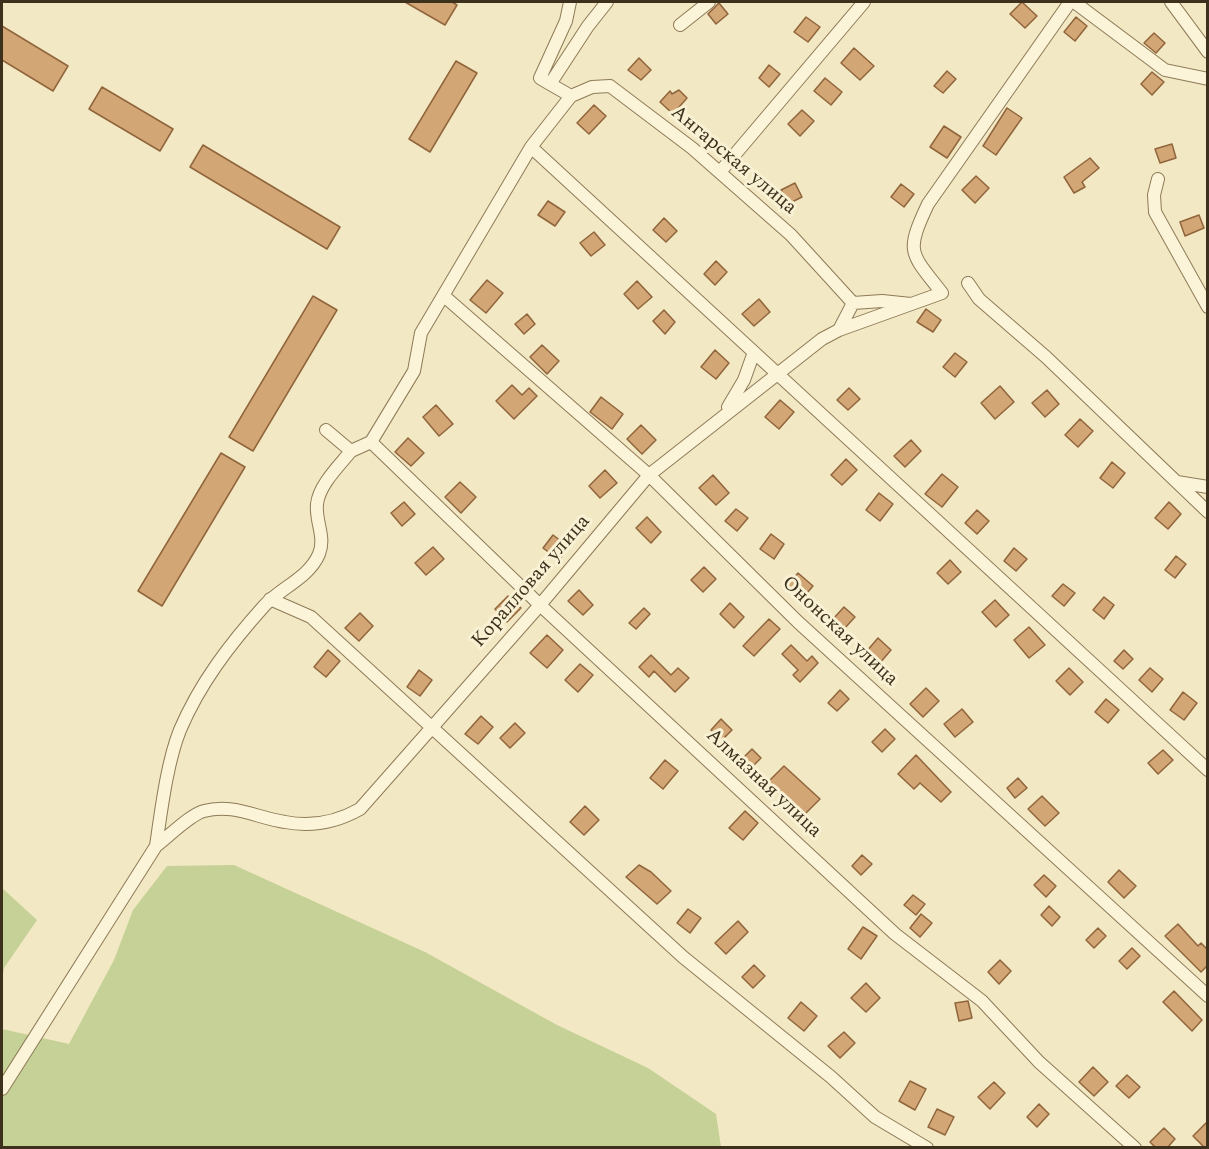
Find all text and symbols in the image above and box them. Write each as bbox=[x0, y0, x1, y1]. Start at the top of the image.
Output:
street label: Ангарская улица bbox=[665, 101, 801, 221]
street label: Коралловая улица bbox=[468, 511, 596, 653]
street label: Ононская улица bbox=[776, 572, 902, 692]
street label: Алмазная улица bbox=[700, 724, 826, 844]

